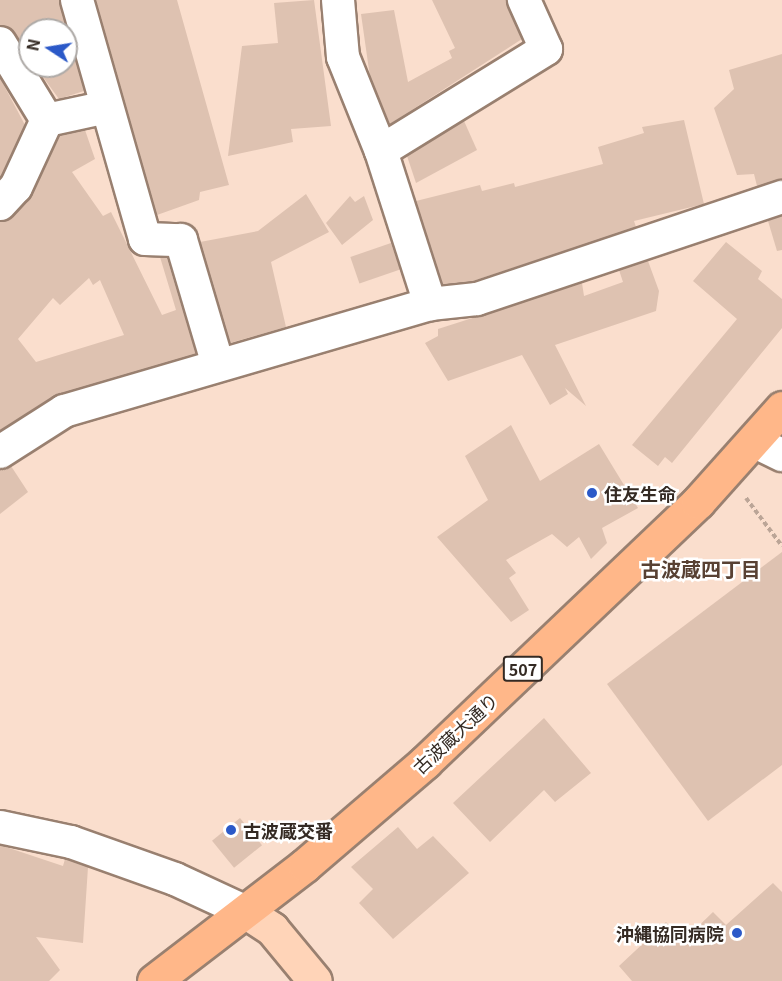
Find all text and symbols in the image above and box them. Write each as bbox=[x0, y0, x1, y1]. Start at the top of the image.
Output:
north arrow bbox=[18, 18, 78, 78]
text: N bbox=[19, 36, 45, 53]
place label: 住友生命 bbox=[604, 482, 676, 504]
marker: 住友生命 bbox=[585, 486, 599, 500]
district label: 古波蔵四丁目 bbox=[641, 556, 761, 580]
road number: 507 bbox=[502, 656, 544, 682]
street label: 古波蔵大通り bbox=[408, 688, 502, 778]
place label: 古波蔵交番 bbox=[243, 819, 333, 841]
marker: 古波蔵交番 bbox=[224, 823, 238, 837]
place label: 沖縄協同病院 bbox=[616, 922, 724, 944]
marker: 沖縄協同病院 bbox=[728, 924, 746, 942]

